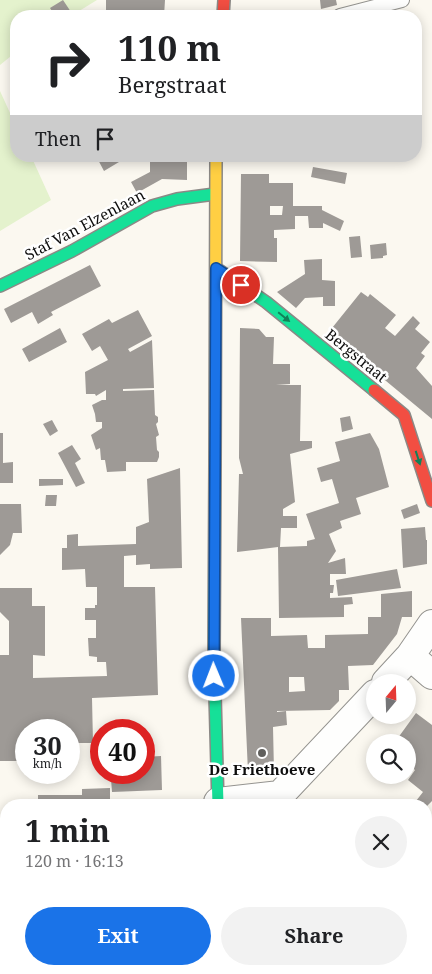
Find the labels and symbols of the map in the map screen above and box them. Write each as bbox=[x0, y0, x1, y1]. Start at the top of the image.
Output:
street label: Staf Van Elzenlaan bbox=[21, 184, 148, 264]
pin bbox=[220, 264, 262, 306]
one-way arrow bbox=[277, 311, 289, 323]
street label: Bergstraat bbox=[322, 324, 392, 386]
one-way arrow bbox=[414, 451, 422, 466]
position arrow bbox=[187, 649, 239, 701]
north arrow bbox=[366, 674, 416, 724]
speed limit sign: 40 bbox=[90, 719, 155, 784]
marker: De Friethoeve bbox=[256, 747, 268, 759]
place label: De Friethoeve bbox=[209, 759, 315, 779]

